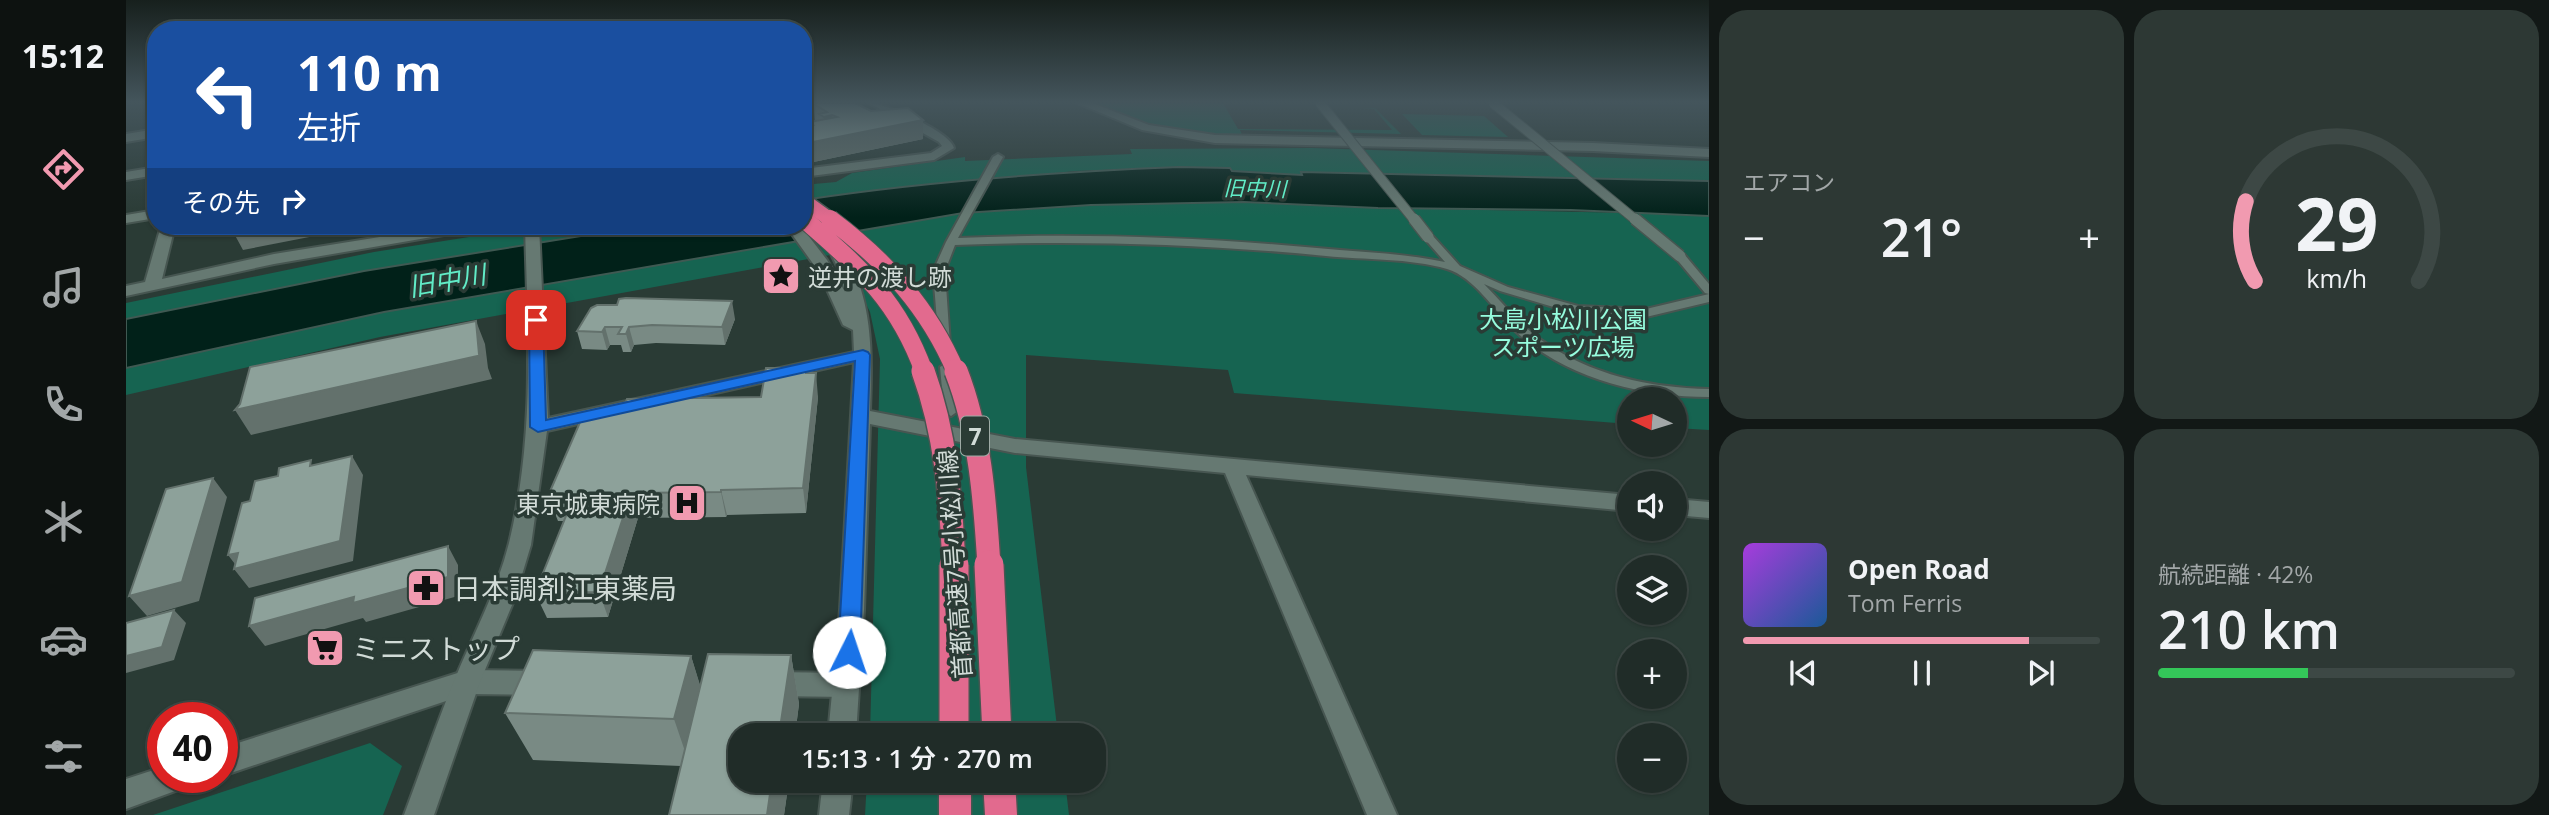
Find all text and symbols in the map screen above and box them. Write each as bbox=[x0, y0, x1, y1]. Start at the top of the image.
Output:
text: 15:12 bbox=[22, 34, 104, 77]
text: 110 m bbox=[297, 39, 442, 105]
icon: left bbox=[182, 49, 273, 140]
text: 左折 bbox=[297, 105, 361, 148]
icon: directions bbox=[39, 145, 88, 194]
text: エアコン bbox=[1743, 166, 1835, 198]
water label: 旧中川 bbox=[1223, 173, 1289, 203]
text: 29 bbox=[2295, 173, 2378, 272]
icon: right bbox=[274, 182, 312, 220]
text: その先 bbox=[182, 184, 260, 220]
text: 21° bbox=[1881, 201, 1962, 272]
text: − bbox=[1743, 211, 1765, 263]
text: + bbox=[2078, 211, 2100, 263]
water label: 旧中川 bbox=[405, 255, 491, 305]
place icon: 逆井の渡し跡 bbox=[760, 255, 802, 297]
place label: 逆井の渡し跡 bbox=[808, 260, 952, 293]
text: km/h bbox=[2306, 260, 2367, 294]
icon: music bbox=[39, 263, 88, 312]
pin bbox=[506, 290, 566, 350]
icon: arrive bbox=[517, 301, 555, 339]
park label: 大島小松川公園 スポーツ広場 bbox=[1479, 302, 1647, 363]
icon: phone bbox=[39, 380, 88, 429]
north arrow bbox=[1617, 387, 1687, 457]
map controls bbox=[1617, 387, 1687, 793]
road number: 7 bbox=[961, 416, 989, 456]
street label: 首都高速7号小松川線 bbox=[930, 448, 978, 680]
button: sound bbox=[1617, 471, 1687, 541]
hospital icon: 東京城東病院 bbox=[666, 482, 708, 524]
place label: 東京城東病院 bbox=[516, 487, 660, 520]
icon: climate bbox=[39, 497, 88, 546]
text: Open Road bbox=[1848, 551, 1990, 587]
button: layers bbox=[1617, 555, 1687, 625]
text: 航続距離 · 42% bbox=[2158, 558, 2313, 590]
pharmacy icon: 日本調剤江東薬局 bbox=[405, 567, 447, 609]
place label: 日本調剤江東薬局 bbox=[453, 569, 677, 607]
text: Tom Ferris bbox=[1848, 587, 1962, 619]
text: 210 km bbox=[2158, 593, 2340, 664]
icon: car bbox=[39, 615, 88, 664]
position arrow bbox=[812, 615, 886, 689]
supermarket icon: ミニストップ bbox=[304, 627, 346, 669]
place label: ミニストップ bbox=[352, 629, 520, 667]
button: + bbox=[1617, 639, 1687, 709]
icon: previous bbox=[1784, 654, 1822, 692]
icon: pause bbox=[1903, 654, 1941, 692]
icon: next bbox=[2022, 654, 2060, 692]
speed limit sign: 40 bbox=[147, 702, 238, 793]
button: − bbox=[1617, 723, 1687, 793]
icon: filters bbox=[39, 732, 88, 781]
text: 15:13 · 1 分 · 270 m bbox=[801, 740, 1033, 776]

